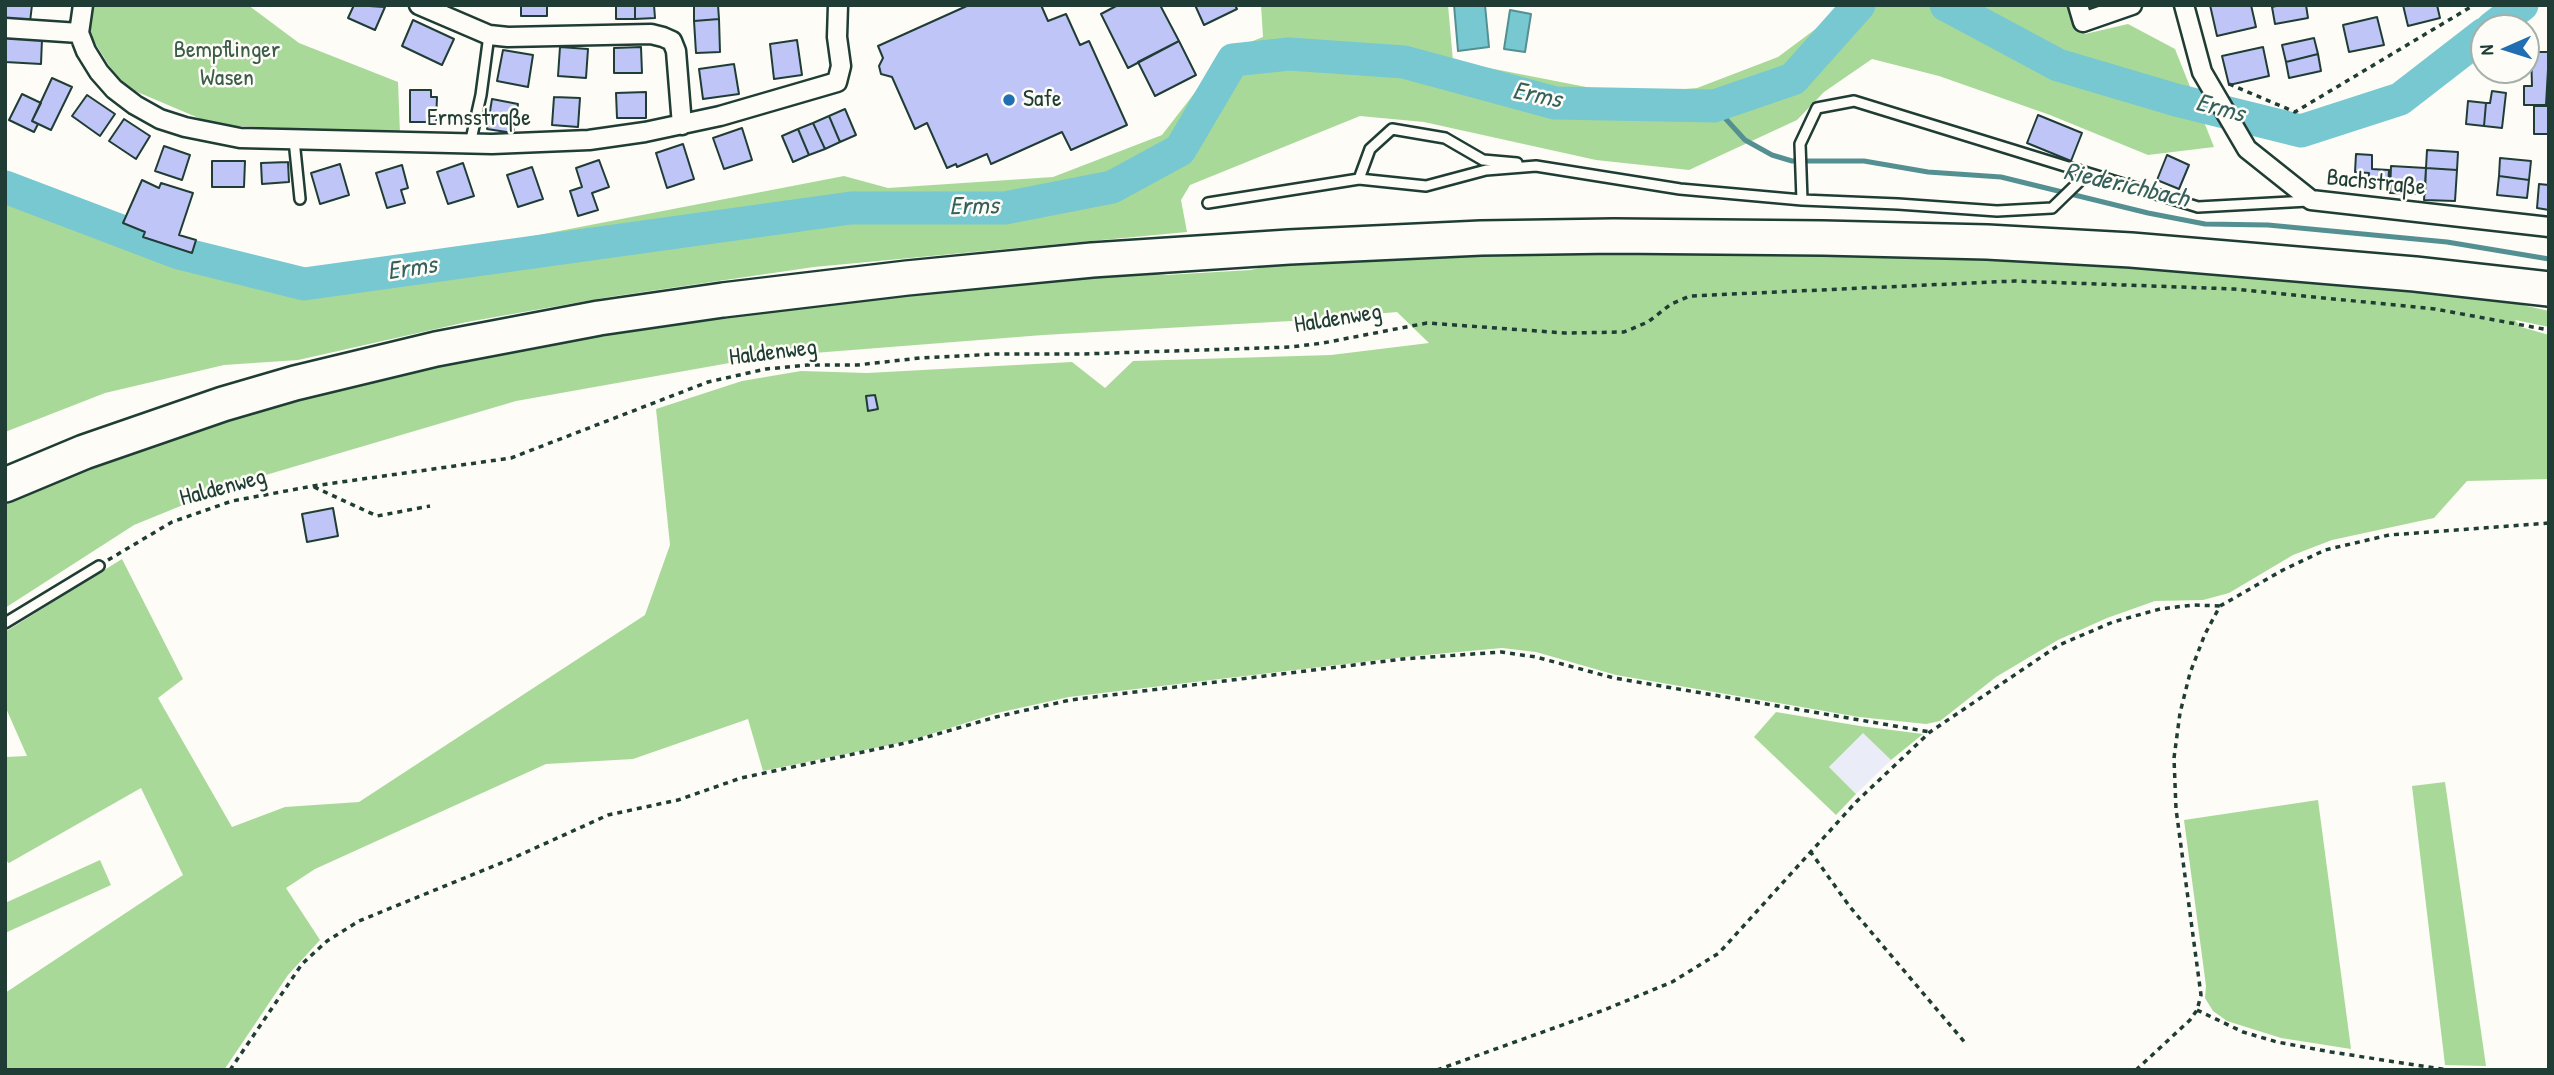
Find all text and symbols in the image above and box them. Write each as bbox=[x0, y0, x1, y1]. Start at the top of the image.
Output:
north arrow bbox=[2470, 14, 2540, 84]
park label: Bempflinger Wasen bbox=[174, 37, 280, 93]
text: N bbox=[2473, 44, 2499, 56]
water label: Erms bbox=[1510, 76, 1564, 116]
place label: Safe bbox=[1023, 86, 1062, 114]
water label: Erms bbox=[2192, 88, 2248, 130]
marker: Safe bbox=[1001, 92, 1017, 108]
street label: Ermsstraße bbox=[427, 105, 531, 133]
water label: Riederichbach bbox=[2061, 156, 2191, 216]
street label: Bachstraße bbox=[2325, 163, 2427, 203]
water label: Erms bbox=[949, 191, 999, 223]
water label: Erms bbox=[385, 250, 439, 288]
street label: Haldenweg bbox=[1292, 298, 1384, 340]
street label: Haldenweg bbox=[728, 333, 818, 373]
street label: Haldenweg bbox=[177, 463, 269, 513]

